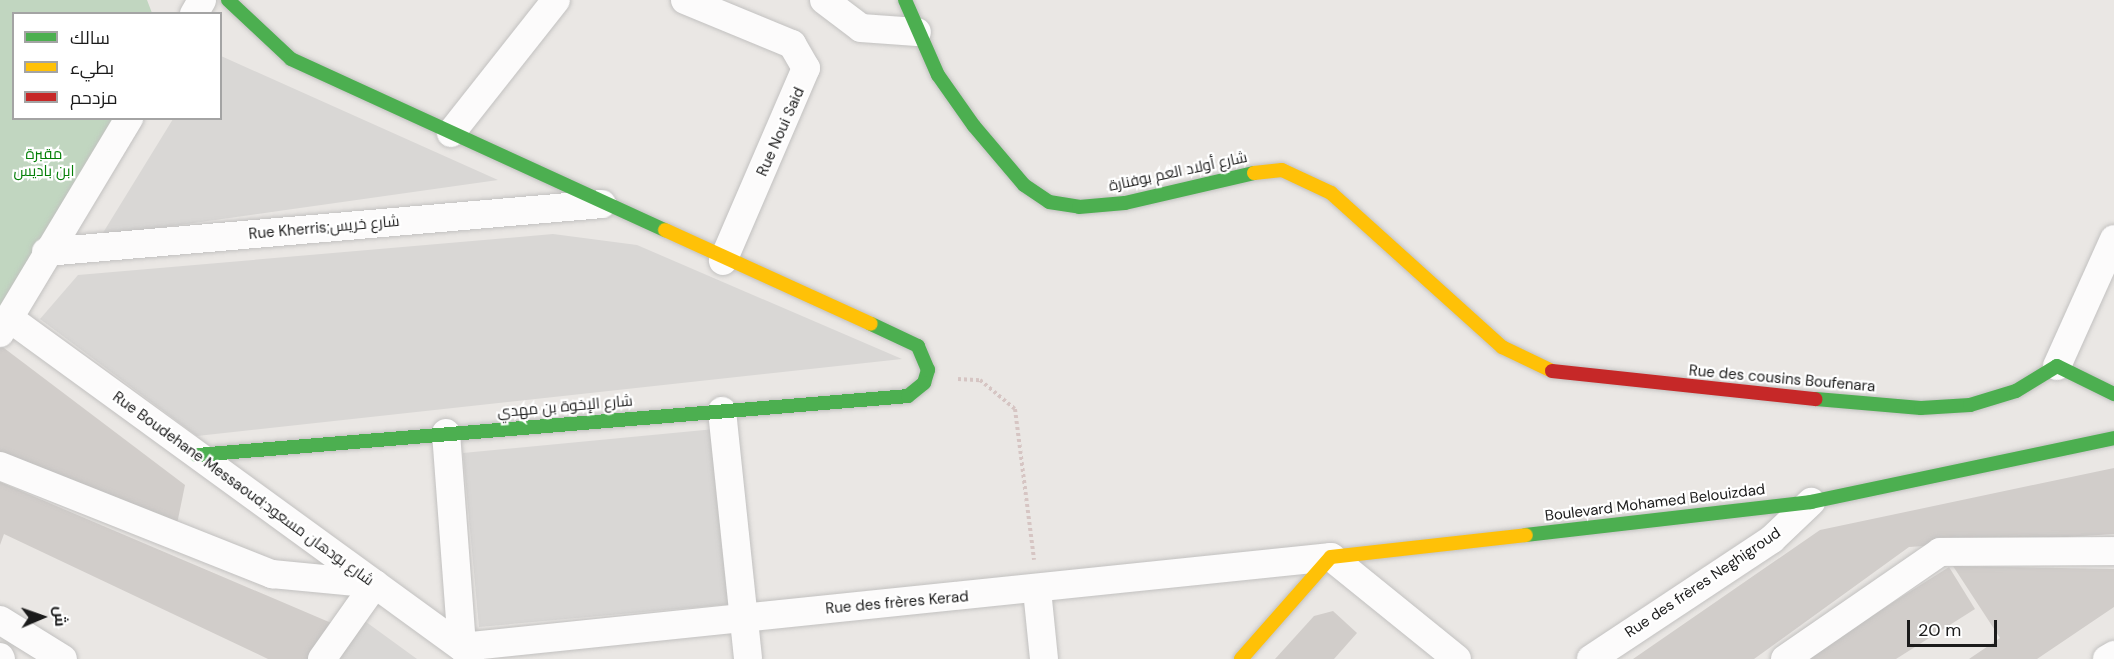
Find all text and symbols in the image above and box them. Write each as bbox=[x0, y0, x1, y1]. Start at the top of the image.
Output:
legend bbox=[12, 12, 222, 120]
text: سالك bbox=[70, 26, 110, 50]
text: بطيء bbox=[70, 56, 114, 80]
street label: Rue Noui Said bbox=[753, 85, 809, 179]
text: مزدحم bbox=[70, 86, 118, 110]
park label: مقبرة ابن باديس bbox=[14, 145, 74, 180]
street label: شارع أولاد العم بوفنارة bbox=[1107, 149, 1249, 195]
street label: Rue Kherris;شارع خريس bbox=[248, 212, 400, 244]
street label: Rue des cousins Boufenara bbox=[1688, 362, 1876, 396]
street label: Rue Boudehane Messaoud;شارع بودهان مسعود bbox=[109, 388, 377, 590]
street label: شارع الإخوة بن مهدي bbox=[496, 392, 634, 422]
street label: Boulevard Mohamed Belouizdad bbox=[1544, 481, 1766, 525]
street label: Rue des frères Neghigroud bbox=[1622, 524, 1784, 642]
north arrow bbox=[12, 587, 72, 647]
street label: Rue des frères Kerad bbox=[825, 588, 969, 618]
text: ش bbox=[50, 606, 71, 627]
scale bar bbox=[1910, 608, 2000, 646]
text: 20 m bbox=[1918, 618, 1961, 642]

